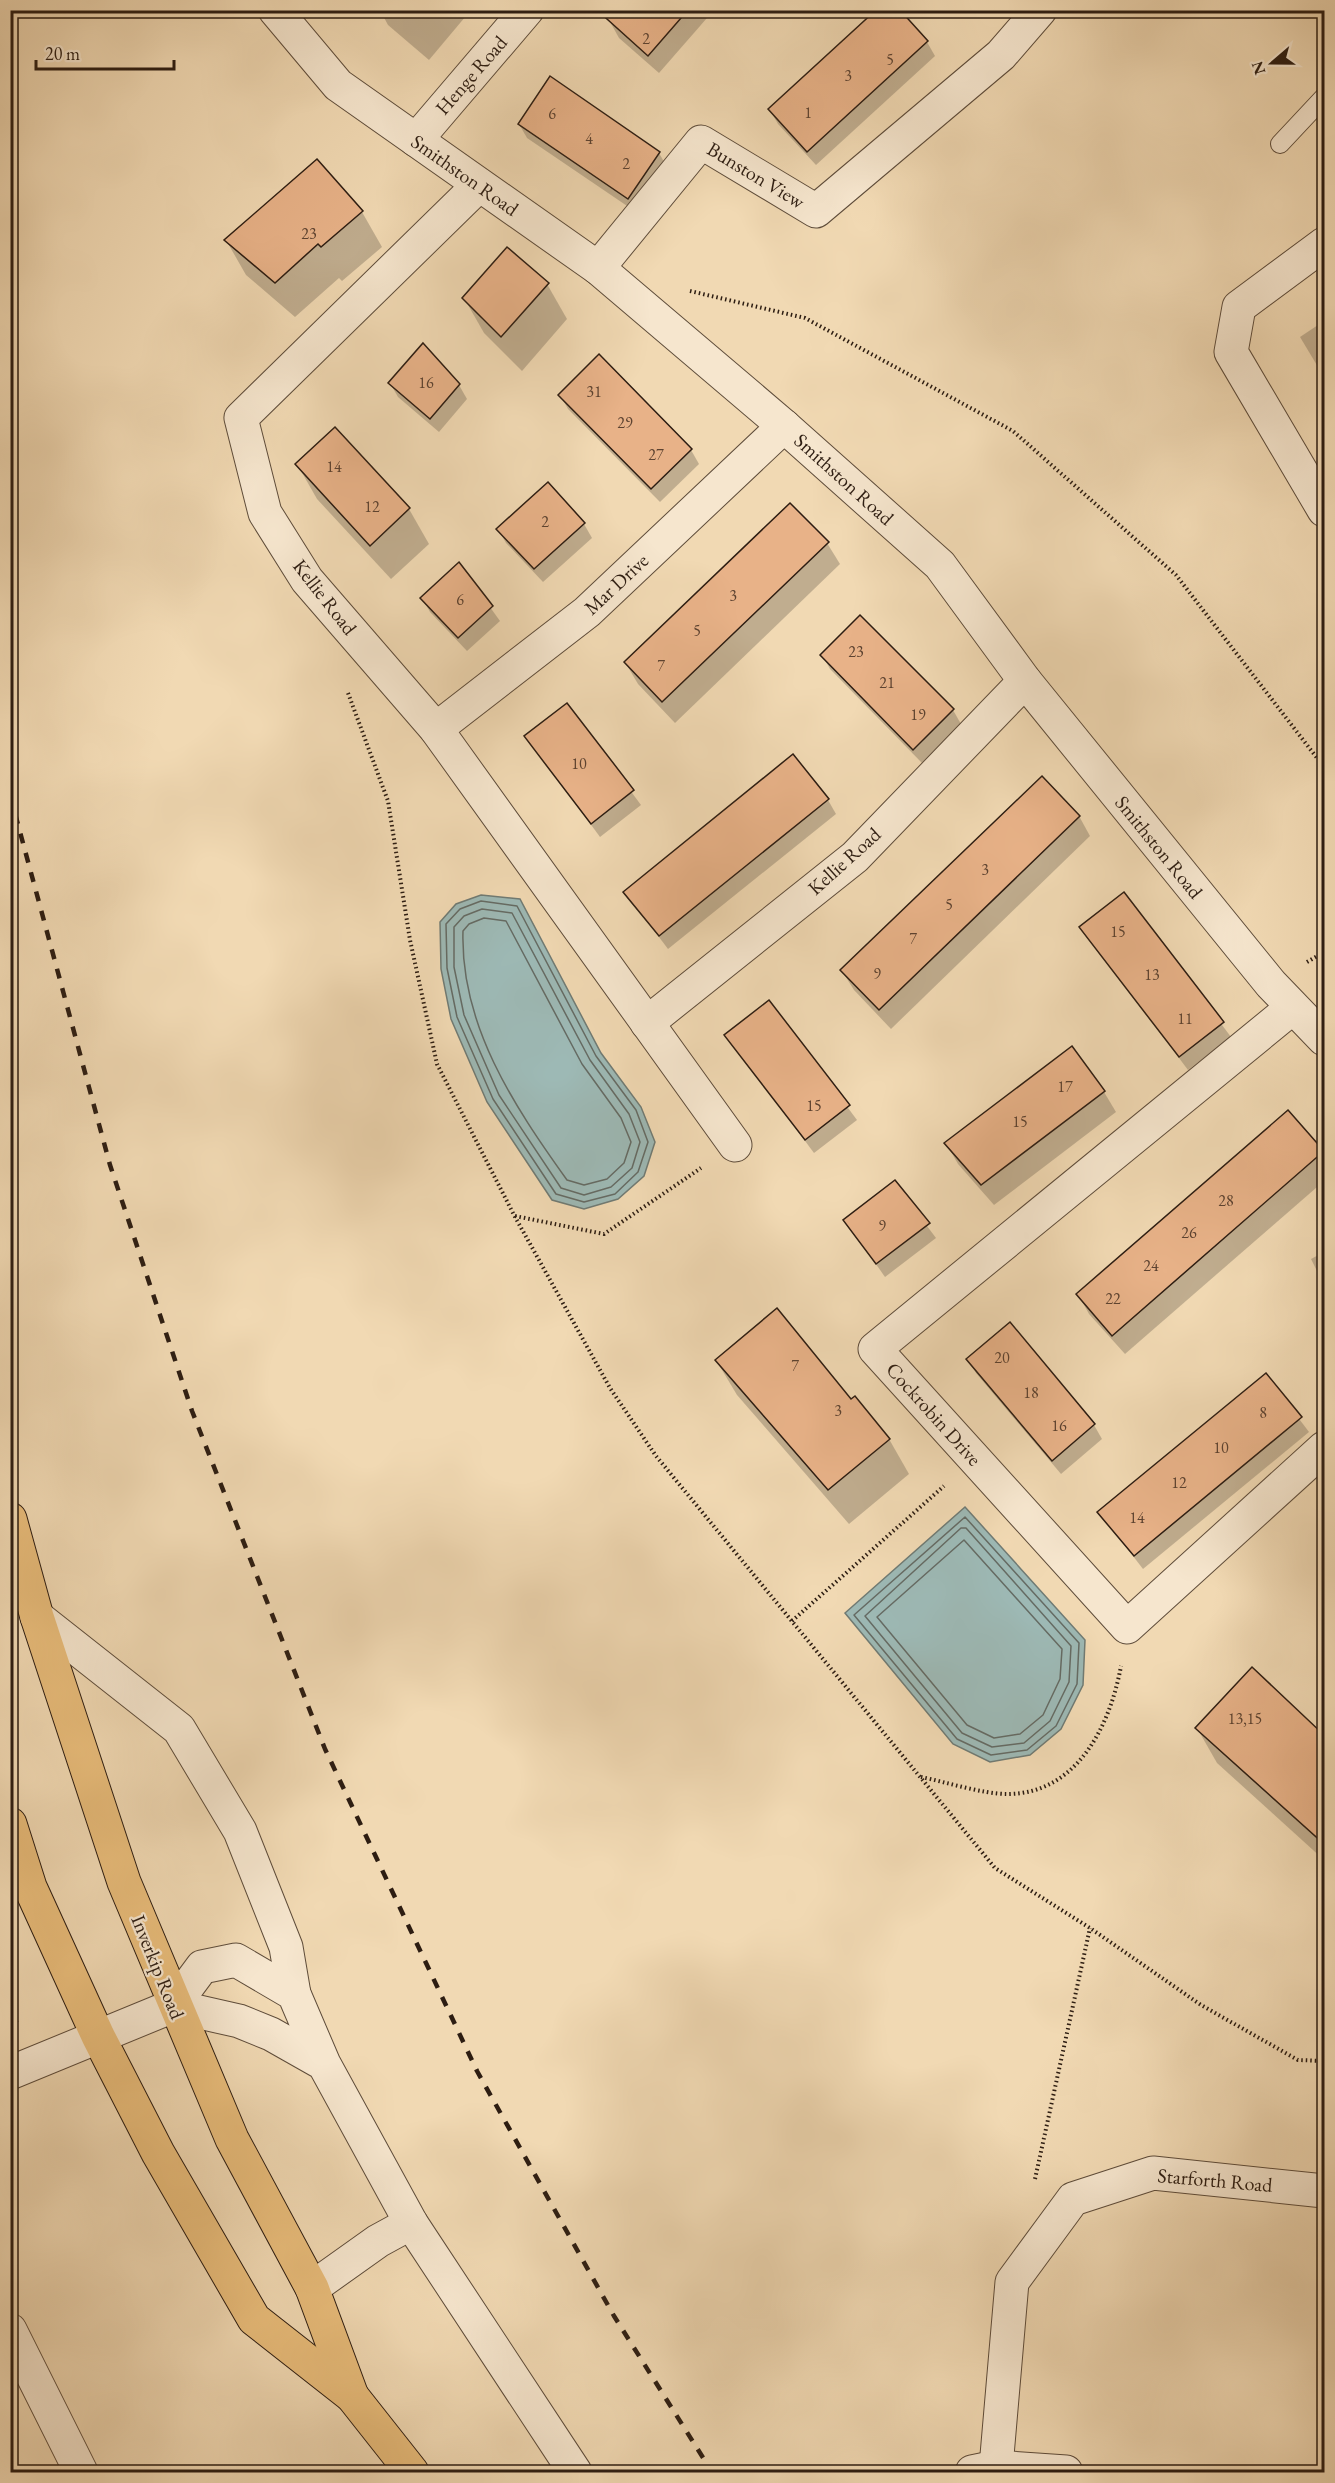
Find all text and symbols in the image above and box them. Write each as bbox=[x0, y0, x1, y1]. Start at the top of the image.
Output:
house number: 2 bbox=[642, 28, 650, 49]
street label: Henge Road bbox=[429, 29, 513, 120]
scale bar bbox=[36, 33, 174, 71]
north arrow bbox=[1242, 33, 1302, 93]
text: 20 m bbox=[45, 42, 80, 65]
house number: 5 bbox=[886, 49, 894, 70]
text: N bbox=[1246, 58, 1270, 78]
house number: 3 bbox=[844, 65, 852, 86]
house number: 1 bbox=[804, 102, 812, 123]
house number: 6 bbox=[548, 103, 556, 124]
street label: Smithston Road bbox=[406, 128, 525, 222]
house number: 4 bbox=[585, 128, 593, 149]
street label: Bunston View bbox=[702, 136, 810, 214]
house number: 2 bbox=[622, 153, 630, 174]
house number: 23 bbox=[301, 223, 317, 244]
house number: 16 bbox=[418, 372, 434, 393]
house number: 31 bbox=[586, 381, 602, 402]
house number: 29 bbox=[617, 412, 633, 433]
street label: Smithston Road bbox=[789, 427, 900, 531]
house number: 27 bbox=[648, 444, 664, 465]
house number: 14 bbox=[326, 456, 342, 477]
house number: 12 bbox=[364, 496, 380, 517]
house number: 2 bbox=[541, 511, 549, 532]
street label: Mar Drive bbox=[578, 547, 654, 620]
street label: Kellie Road bbox=[287, 554, 363, 641]
house number: 3 bbox=[729, 585, 737, 606]
house number: 6 bbox=[456, 589, 464, 610]
house number: 5 bbox=[693, 620, 701, 641]
house number: 23 bbox=[848, 641, 864, 662]
house number: 7 bbox=[657, 655, 665, 676]
house number: 21 bbox=[879, 672, 895, 693]
house number: 19 bbox=[910, 704, 926, 725]
house number: 10 bbox=[571, 753, 587, 774]
street label: Smithston Road bbox=[1109, 790, 1209, 905]
street label: Kellie Road bbox=[802, 821, 887, 901]
house number: 3 bbox=[981, 859, 989, 880]
house number: 5 bbox=[945, 894, 953, 915]
house number: 15 bbox=[1110, 921, 1126, 942]
house number: 7 bbox=[909, 928, 917, 949]
house number: 9 bbox=[873, 963, 881, 984]
house number: 13 bbox=[1144, 964, 1160, 985]
house number: 11 bbox=[1177, 1008, 1193, 1029]
house number: 17 bbox=[1057, 1076, 1073, 1097]
house number: 15 bbox=[806, 1095, 822, 1116]
house number: 15 bbox=[1012, 1111, 1028, 1132]
house number: 28 bbox=[1218, 1190, 1234, 1211]
house number: 9 bbox=[878, 1215, 886, 1236]
house number: 26 bbox=[1181, 1222, 1197, 1243]
house number: 24 bbox=[1143, 1255, 1159, 1276]
house number: 22 bbox=[1105, 1288, 1121, 1309]
house number: 20 bbox=[994, 1347, 1010, 1368]
house number: 7 bbox=[791, 1355, 799, 1376]
street label: Cockrobin Drive bbox=[881, 1357, 988, 1471]
house number: 18 bbox=[1023, 1382, 1039, 1403]
house number: 3 bbox=[834, 1400, 842, 1421]
house number: 8 bbox=[1259, 1402, 1267, 1423]
house number: 16 bbox=[1051, 1415, 1067, 1436]
house number: 10 bbox=[1213, 1437, 1229, 1458]
house number: 12 bbox=[1171, 1472, 1187, 1493]
house number: 14 bbox=[1129, 1507, 1145, 1528]
house number: 13,15 bbox=[1228, 1708, 1262, 1729]
street label: Inverkip Road bbox=[125, 1911, 191, 2024]
street label: Starforth Road bbox=[1157, 2162, 1274, 2198]

